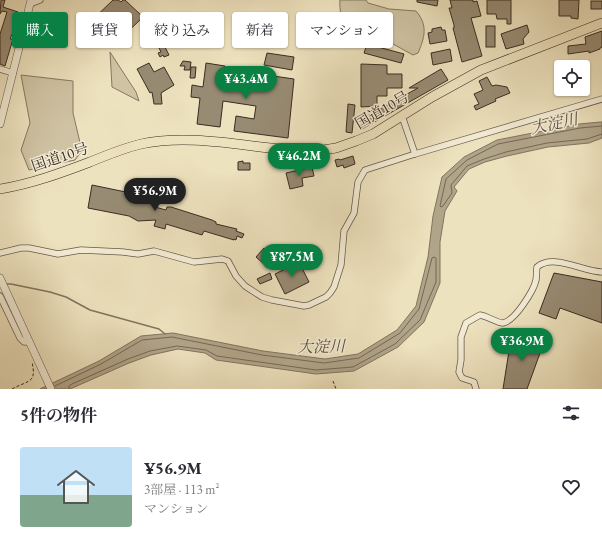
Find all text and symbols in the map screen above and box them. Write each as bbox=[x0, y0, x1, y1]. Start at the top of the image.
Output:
chip: 購入 bbox=[12, 12, 68, 48]
chip: 賃貸 bbox=[76, 12, 132, 48]
chip: 絞り込み bbox=[140, 12, 224, 48]
chip: 新着 bbox=[232, 12, 288, 48]
chip: マンション bbox=[296, 12, 393, 48]
map controls bbox=[554, 60, 590, 96]
button: locate bbox=[554, 60, 590, 96]
pin: ¥43.4M bbox=[213, 66, 279, 100]
text: ¥43.4M bbox=[224, 70, 268, 87]
street label: 国道10号 bbox=[351, 86, 412, 133]
water label: 大淀川 bbox=[528, 108, 582, 139]
street label: 国道10号 bbox=[29, 138, 91, 175]
pin: ¥46.2M bbox=[266, 143, 332, 177]
text: ¥46.2M bbox=[277, 147, 321, 164]
pin: ¥56.9M bbox=[122, 178, 188, 212]
text: ¥56.9M bbox=[133, 182, 177, 199]
pin: ¥87.5M bbox=[259, 244, 325, 278]
text: ¥87.5M bbox=[270, 248, 314, 265]
pin: ¥36.9M bbox=[489, 328, 555, 362]
text: ¥36.9M bbox=[500, 332, 544, 349]
water label: 大淀川 bbox=[297, 336, 347, 357]
icon: filters bbox=[560, 402, 582, 424]
text: 5件の物件 bbox=[20, 404, 97, 426]
text: ¥56.9M bbox=[144, 457, 202, 479]
icon: home bbox=[52, 463, 100, 511]
icon: heart bbox=[560, 476, 582, 498]
text: 3部屋 · 113 m² bbox=[144, 481, 219, 498]
text: マンション bbox=[144, 500, 208, 517]

